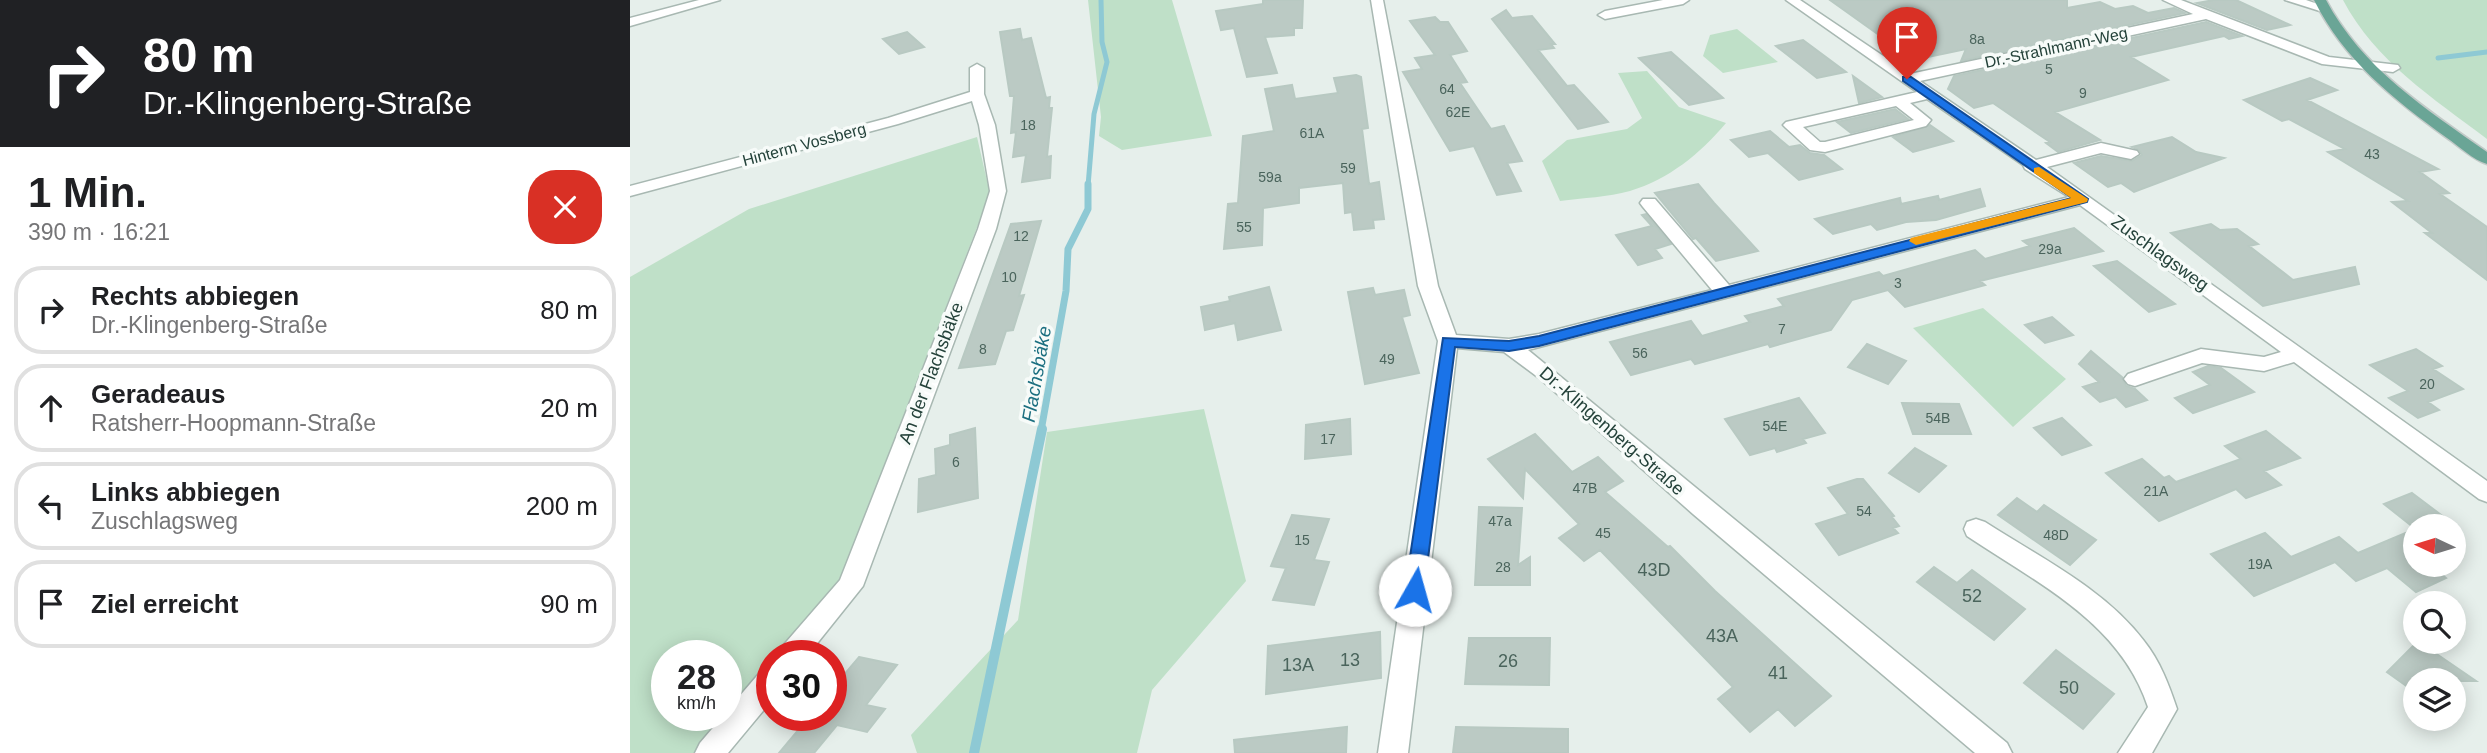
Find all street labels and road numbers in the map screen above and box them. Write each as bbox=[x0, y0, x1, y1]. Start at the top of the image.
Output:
street label: Dr.-Strahlmann-Weg bbox=[1983, 24, 2129, 71]
street label: Hinterm Vossberg bbox=[741, 120, 868, 169]
street label: Zuschlagsweg bbox=[2108, 211, 2212, 295]
street label: An der Flachsbäke bbox=[895, 299, 967, 447]
street label: Dr.-Klingenberg-Straße bbox=[1536, 363, 1688, 499]

